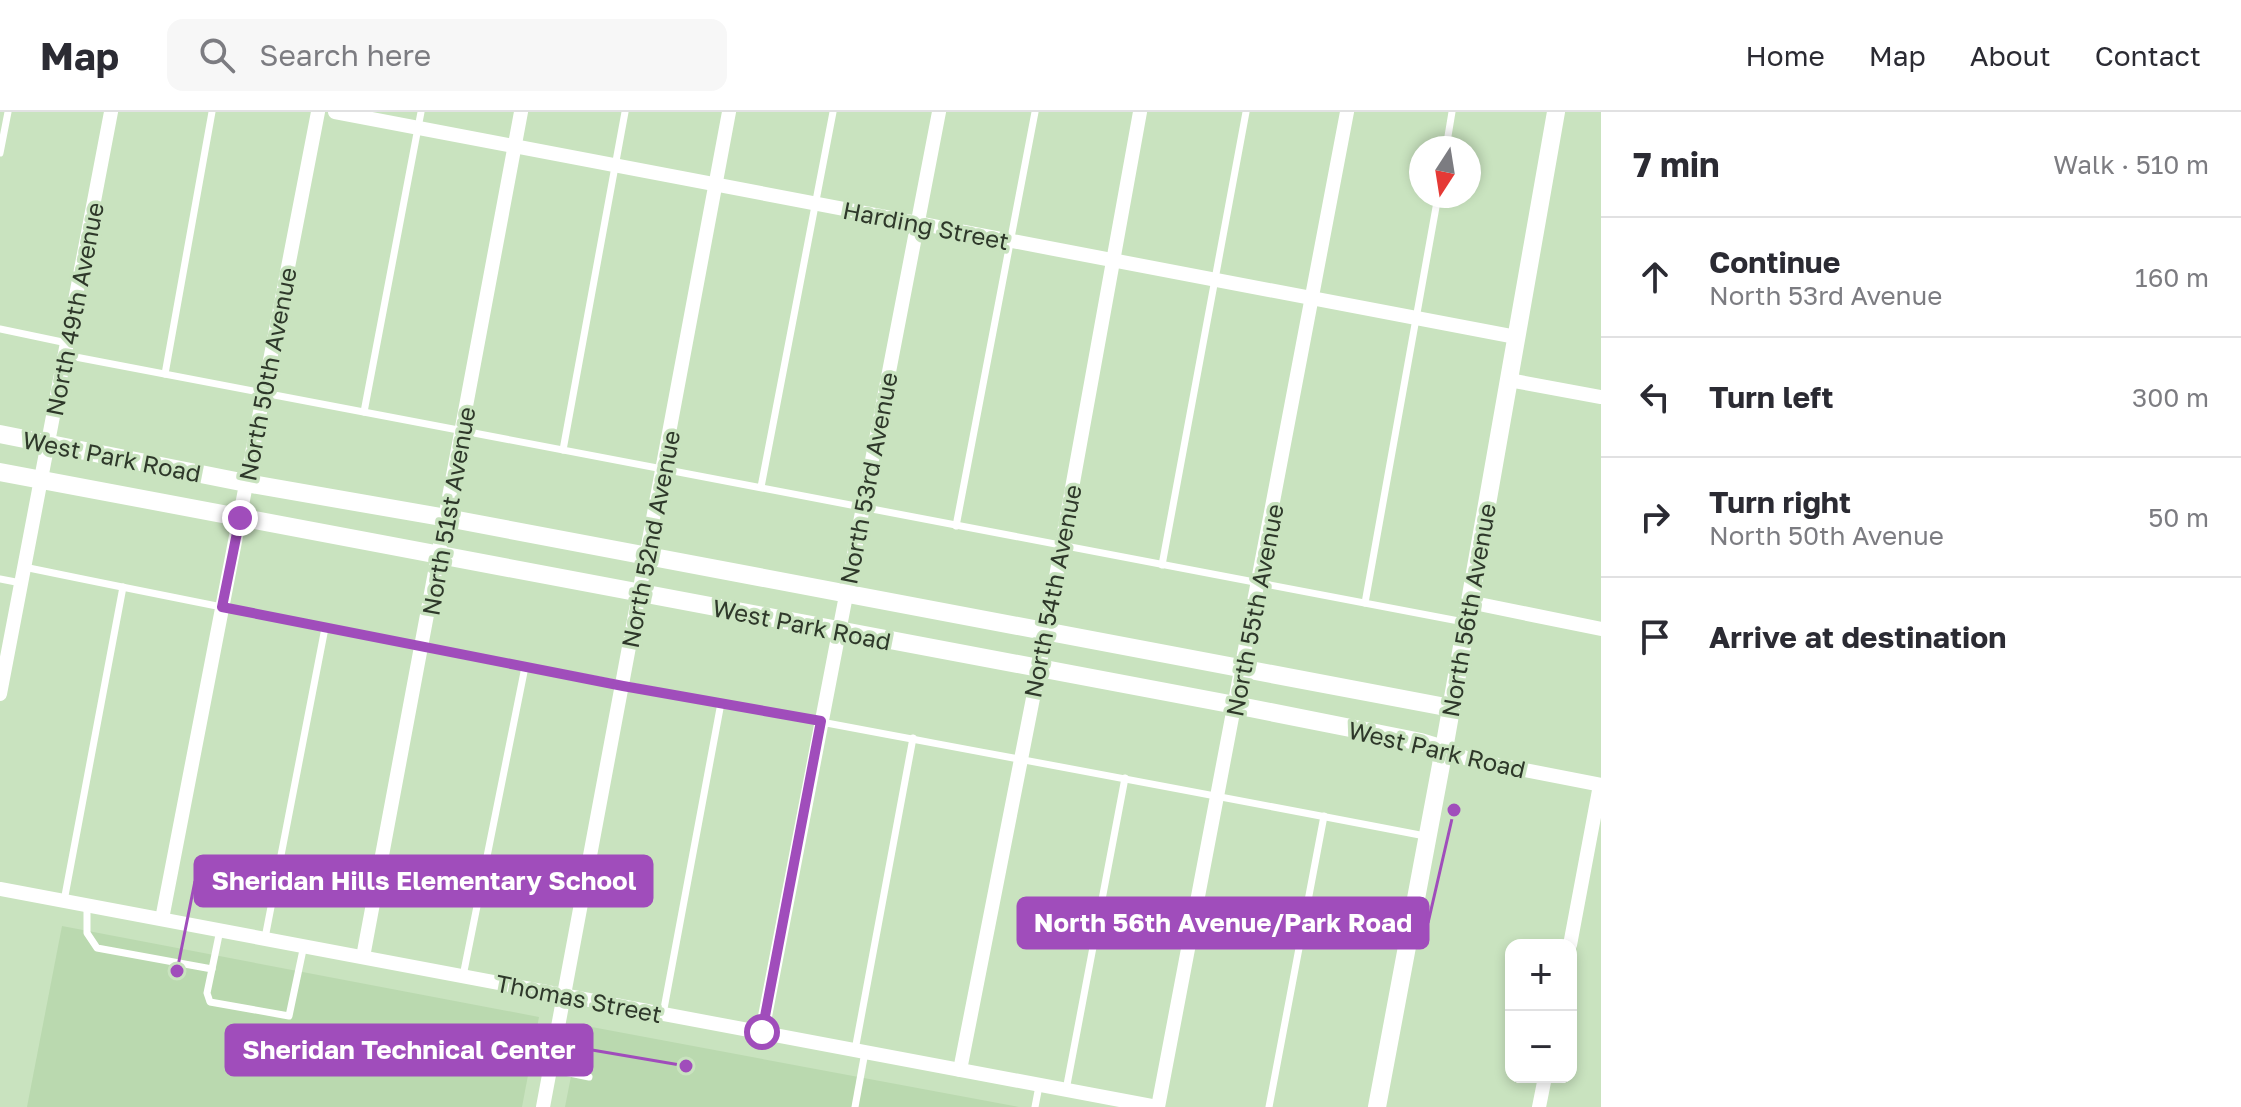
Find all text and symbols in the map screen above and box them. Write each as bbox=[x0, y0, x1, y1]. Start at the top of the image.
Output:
search box bbox=[167, 19, 727, 91]
text: Map bbox=[40, 33, 119, 78]
icon: search bbox=[195, 33, 239, 77]
text: Search here bbox=[259, 37, 431, 73]
text: Home bbox=[1746, 39, 1825, 72]
text: Map bbox=[1869, 39, 1926, 72]
text: About bbox=[1970, 39, 2051, 72]
text: Contact bbox=[2095, 39, 2201, 72]
north arrow bbox=[1409, 136, 1481, 208]
text: 7 min bbox=[1633, 144, 1720, 184]
text: Walk · 510 m bbox=[2053, 149, 2209, 180]
street label: Harding Street bbox=[840, 195, 1012, 255]
street label: North 49th Avenue bbox=[39, 200, 109, 418]
text: Continue bbox=[1709, 244, 1840, 280]
icon: ahead bbox=[1633, 255, 1677, 299]
text: 160 m bbox=[2135, 262, 2209, 293]
street label: North 50th Avenue bbox=[232, 265, 302, 483]
text: North 53rd Avenue bbox=[1709, 280, 1942, 311]
street label: North 53rd Avenue bbox=[833, 370, 903, 586]
icon: left bbox=[1633, 375, 1677, 419]
text: Turn left bbox=[1709, 379, 1834, 415]
text: 300 m bbox=[2132, 382, 2209, 413]
street label: North 51st Avenue bbox=[415, 404, 481, 618]
street label: West Park Road bbox=[20, 424, 204, 488]
street label: North 52nd Avenue bbox=[615, 428, 685, 650]
street label: North 54th Avenue bbox=[1017, 482, 1087, 700]
text: Turn right bbox=[1709, 484, 1851, 520]
icon: right bbox=[1633, 495, 1677, 539]
route end bbox=[222, 500, 258, 536]
street label: North 55th Avenue bbox=[1219, 501, 1289, 719]
street label: North 56th Avenue bbox=[1435, 501, 1501, 719]
text: 50 m bbox=[2148, 502, 2209, 533]
text: North 50th Avenue bbox=[1709, 520, 1944, 551]
street label: West Park Road bbox=[710, 592, 894, 656]
icon: arrive bbox=[1633, 615, 1677, 659]
text: Arrive at destination bbox=[1709, 619, 2006, 655]
street label: West Park Road bbox=[1346, 715, 1528, 783]
callout: Sheridan Hills Elementary School bbox=[195, 856, 652, 906]
text: Sheridan Hills Elementary School bbox=[212, 865, 637, 896]
callout: North 56th Avenue/Park Road bbox=[1018, 898, 1428, 948]
text: North 56th Avenue/Park Road bbox=[1034, 907, 1412, 938]
map controls bbox=[1505, 939, 1577, 1083]
button: + bbox=[1505, 939, 1577, 1011]
street label: Thomas Street bbox=[493, 968, 665, 1028]
button: − bbox=[1505, 1011, 1577, 1083]
route start bbox=[744, 1014, 780, 1050]
callout: Sheridan Technical Center bbox=[226, 1025, 592, 1075]
text: Sheridan Technical Center bbox=[242, 1034, 576, 1065]

